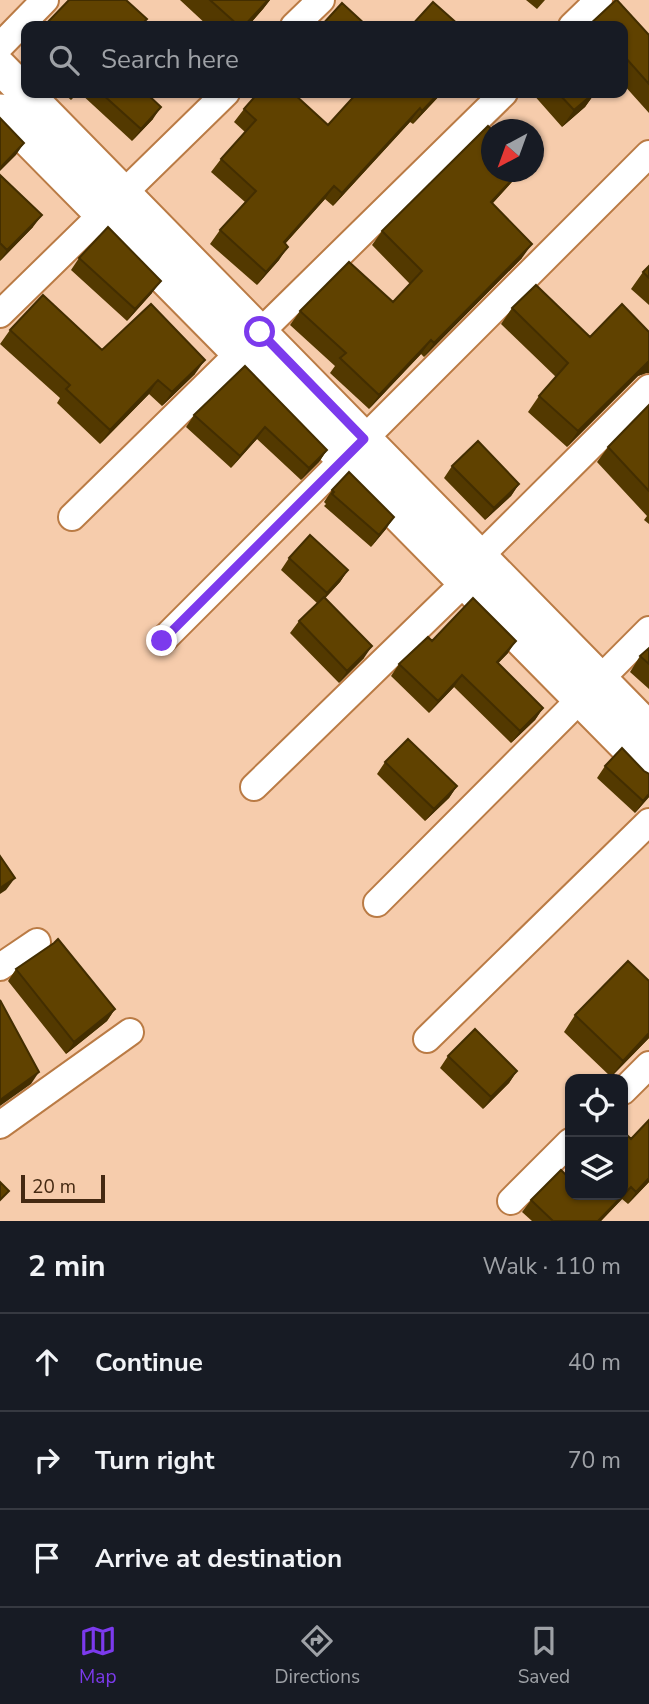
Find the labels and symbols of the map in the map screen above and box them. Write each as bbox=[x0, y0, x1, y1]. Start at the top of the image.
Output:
north arrow bbox=[481, 119, 544, 182]
route start bbox=[244, 316, 275, 347]
route end bbox=[146, 625, 177, 656]
scale bar bbox=[21, 1172, 105, 1204]

